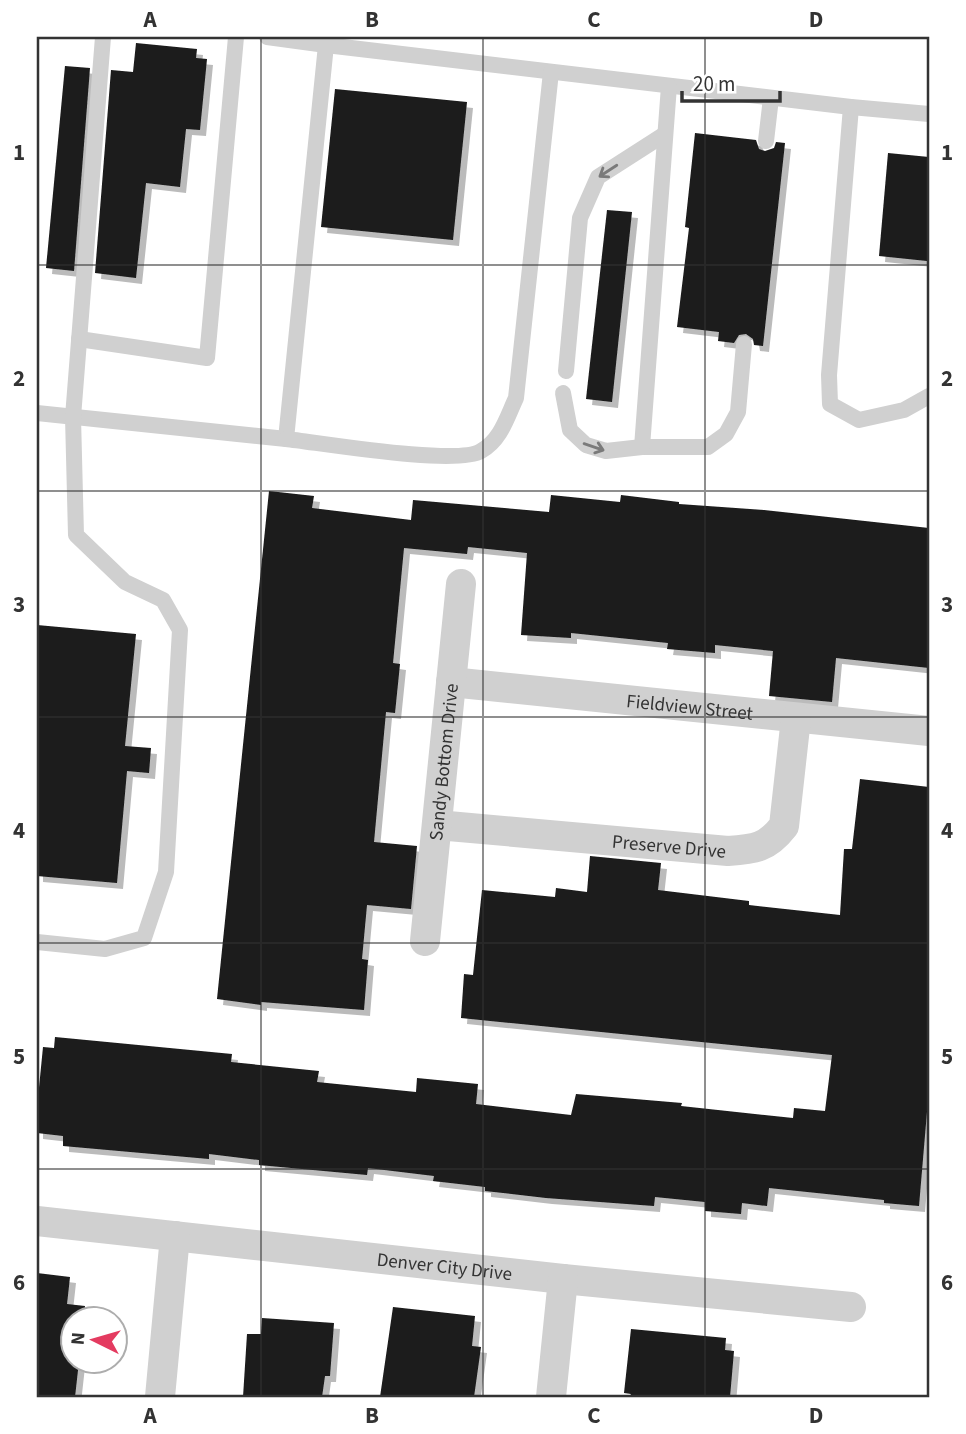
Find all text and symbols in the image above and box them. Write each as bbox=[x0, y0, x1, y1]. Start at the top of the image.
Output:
text: A bbox=[142, 3, 157, 36]
text: B bbox=[365, 3, 379, 36]
text: C bbox=[587, 3, 601, 36]
text: D bbox=[809, 3, 823, 36]
scale bar bbox=[682, 60, 780, 104]
text: 20 m bbox=[693, 69, 735, 99]
text: 1 bbox=[13, 136, 25, 169]
text: 1 bbox=[941, 136, 953, 169]
one-way arrow bbox=[598, 164, 618, 178]
text: 2 bbox=[13, 362, 25, 395]
text: 2 bbox=[941, 362, 953, 395]
one-way arrow bbox=[583, 442, 605, 454]
text: 3 bbox=[13, 588, 25, 621]
text: 3 bbox=[941, 588, 953, 621]
street label: Sandy Bottom Drive bbox=[423, 682, 466, 842]
street label: Fieldview Street bbox=[625, 688, 755, 728]
text: 4 bbox=[13, 814, 25, 847]
text: 4 bbox=[941, 814, 953, 847]
street label: Preserve Drive bbox=[611, 829, 727, 866]
text: 5 bbox=[13, 1040, 25, 1073]
text: 5 bbox=[941, 1040, 953, 1073]
street label: Denver City Drive bbox=[375, 1247, 513, 1288]
text: 6 bbox=[13, 1266, 25, 1299]
text: 6 bbox=[941, 1266, 953, 1299]
north arrow bbox=[60, 1304, 130, 1374]
text: N bbox=[65, 1331, 93, 1346]
text: A bbox=[142, 1399, 157, 1432]
text: B bbox=[365, 1399, 379, 1432]
text: C bbox=[587, 1399, 601, 1432]
text: D bbox=[809, 1399, 823, 1432]

